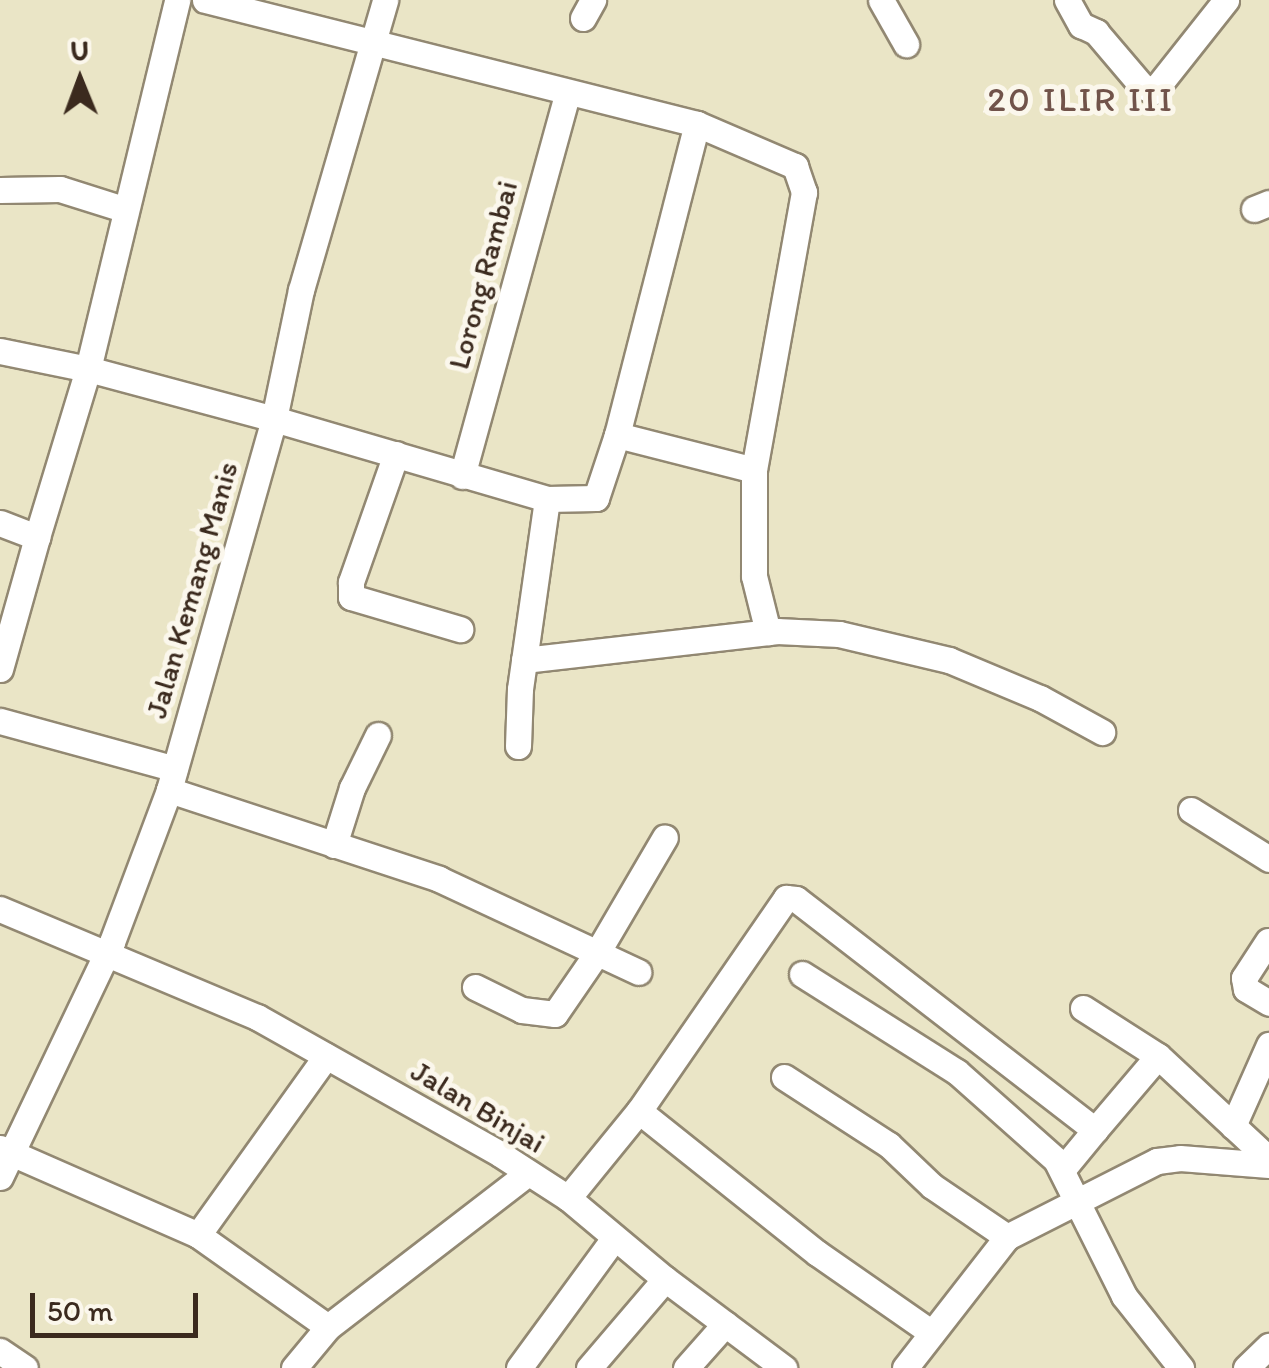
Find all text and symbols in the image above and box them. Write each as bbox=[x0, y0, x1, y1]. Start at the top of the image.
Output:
north arrow bbox=[30, 30, 130, 130]
text: U bbox=[70, 33, 89, 67]
district label: 20 ILIR III bbox=[991, 78, 1171, 120]
street label: Lorong Rambai bbox=[441, 177, 525, 373]
street label: Jalan Kemang Manis bbox=[138, 458, 246, 722]
street label: Jalan Binjai bbox=[405, 1053, 551, 1161]
scale bar bbox=[35, 1273, 202, 1335]
text: 50 m bbox=[47, 1292, 113, 1329]

